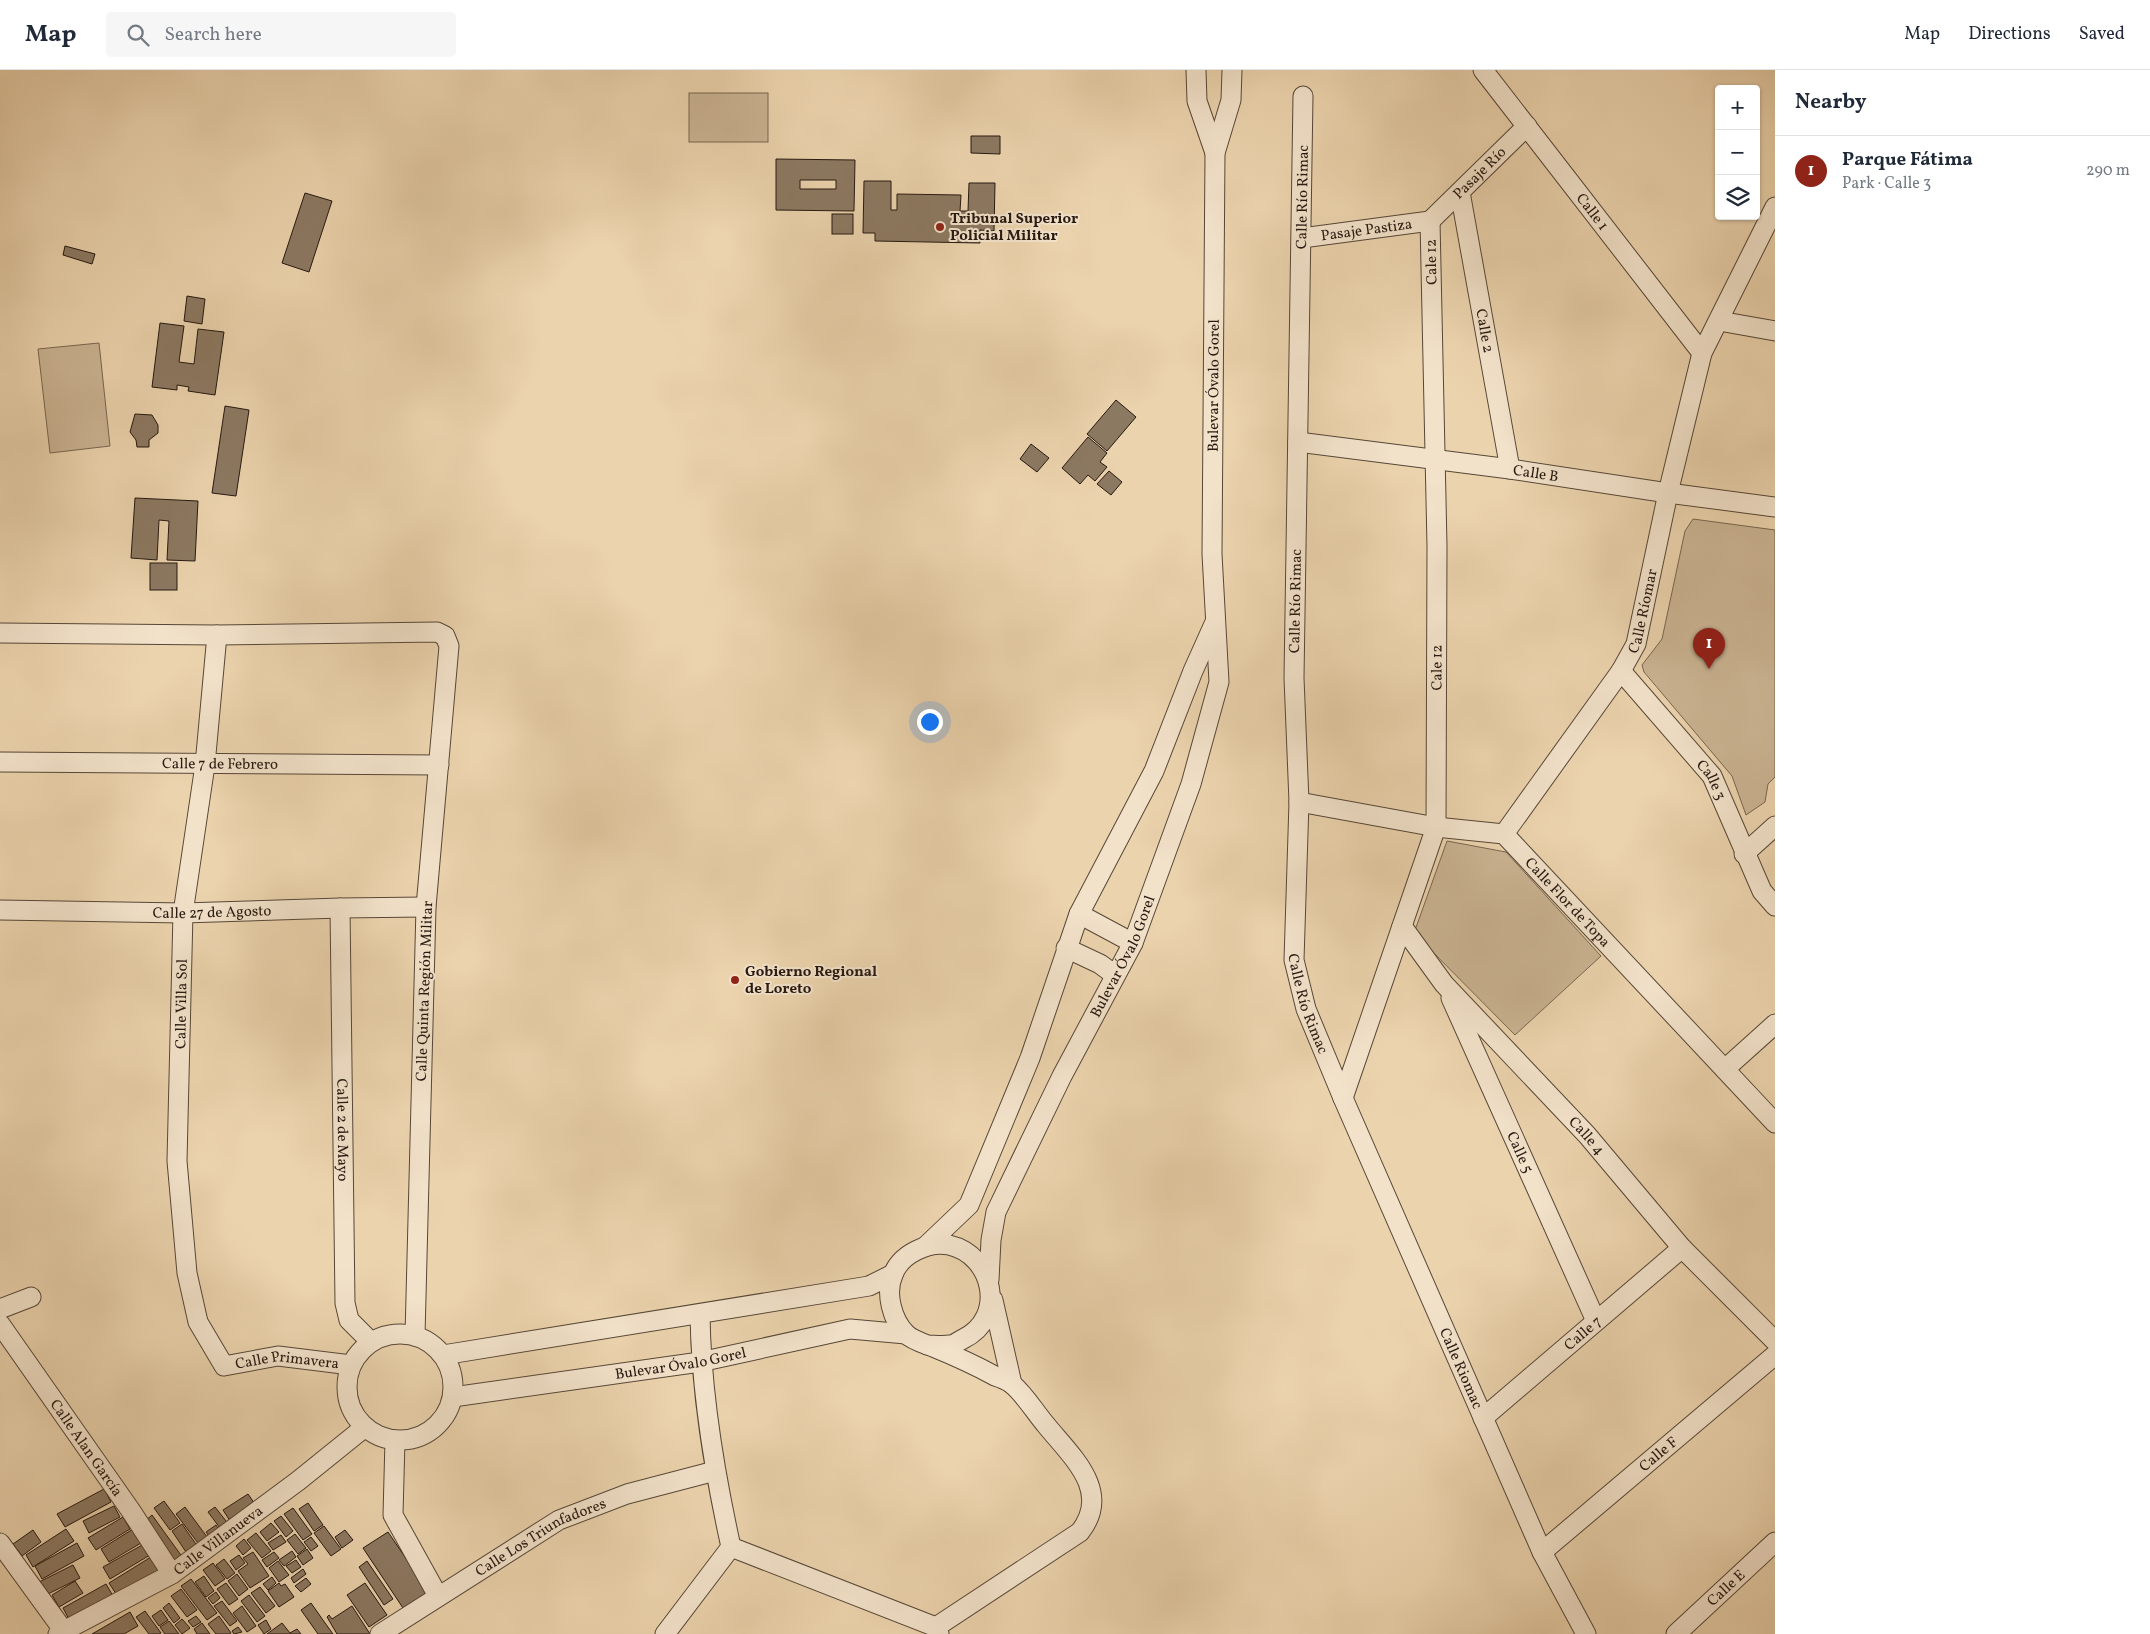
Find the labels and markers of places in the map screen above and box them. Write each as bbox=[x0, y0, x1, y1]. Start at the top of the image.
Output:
place label: Tribunal Superior Policial Militar bbox=[950, 209, 1078, 247]
marker: Tribunal Superior Policial Militar bbox=[934, 221, 946, 233]
pin: 1 bbox=[1693, 628, 1725, 669]
place label: Gobierno Regional de Loreto bbox=[745, 962, 877, 1000]
marker: Gobierno Regional de Loreto bbox=[729, 974, 741, 986]

